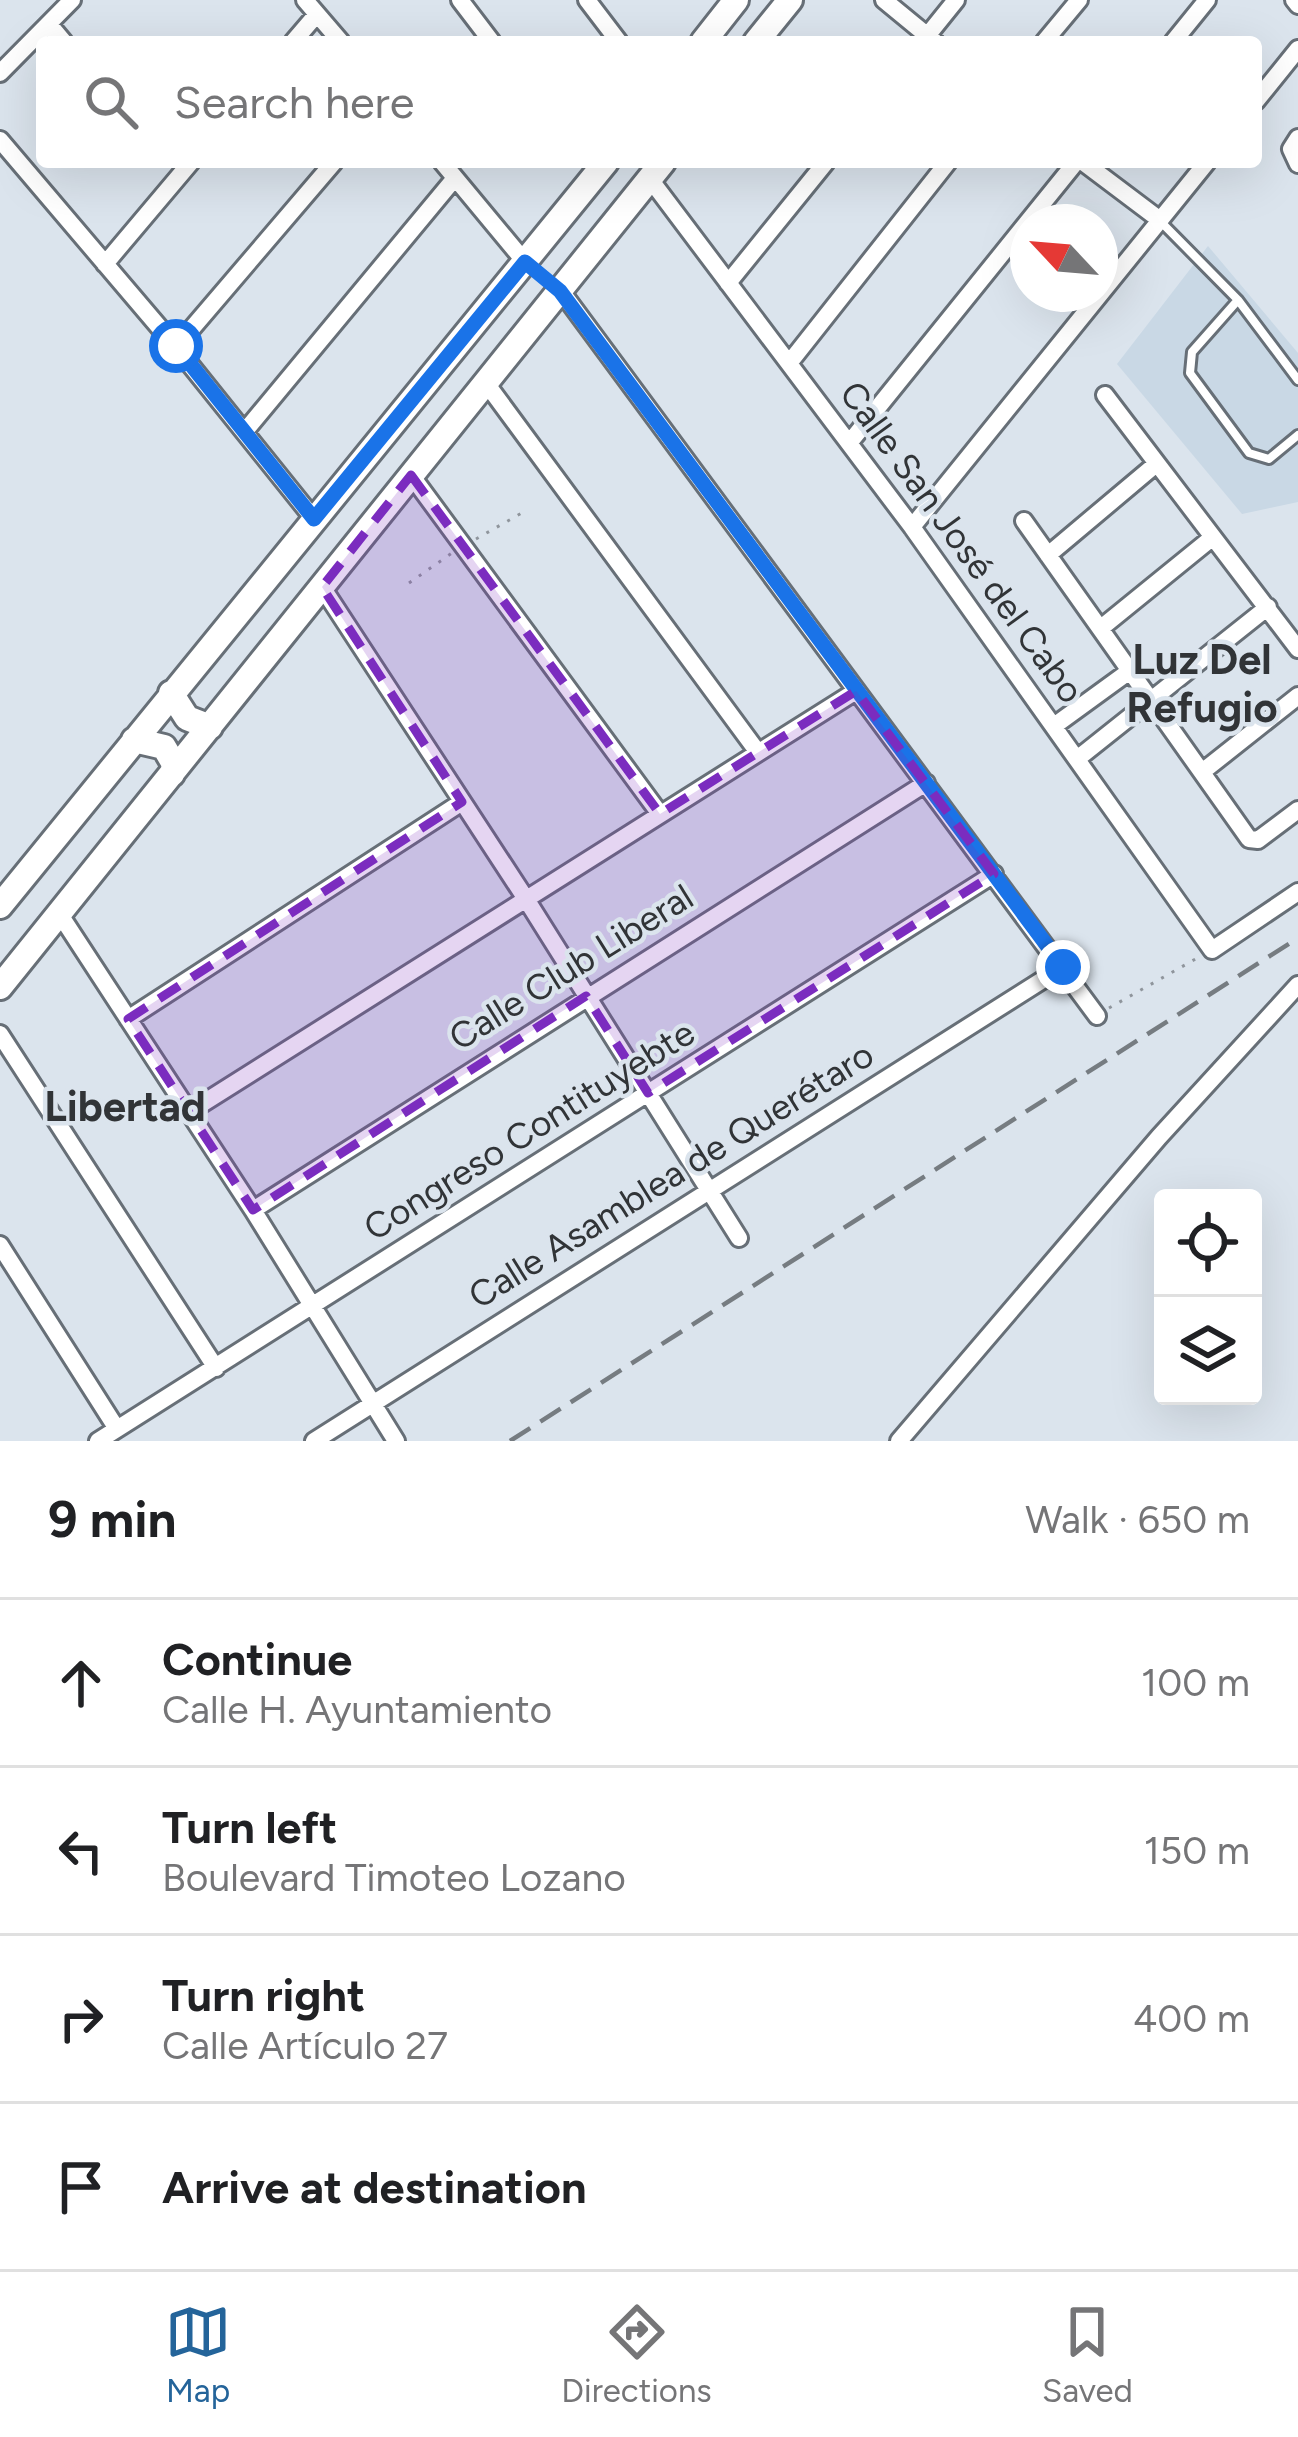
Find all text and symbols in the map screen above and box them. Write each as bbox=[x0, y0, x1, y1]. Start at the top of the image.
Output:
search box bbox=[36, 36, 1262, 168]
icon: search bbox=[78, 69, 144, 135]
text: Search here bbox=[174, 75, 414, 129]
north arrow bbox=[1010, 204, 1118, 312]
route start bbox=[149, 319, 203, 373]
street label: Calle San José del Cabo bbox=[831, 373, 1093, 711]
district label: Luz Del Refugio bbox=[1126, 634, 1278, 733]
street label: Calle Club Liberal bbox=[441, 875, 701, 1059]
route end bbox=[1036, 940, 1090, 994]
street label: Congreso Contituyebte bbox=[356, 1011, 702, 1249]
street label: Calle Asamblea de Querétaro bbox=[461, 1032, 881, 1318]
district label: Libertad bbox=[44, 1081, 206, 1132]
map controls bbox=[1154, 1189, 1262, 1405]
button: locate bbox=[1154, 1189, 1262, 1297]
button: layers bbox=[1154, 1297, 1262, 1405]
text: 9 min bbox=[48, 1489, 177, 1550]
text: Walk · 650 m bbox=[1025, 1496, 1250, 1543]
text: Continue bbox=[162, 1632, 352, 1686]
icon: ahead bbox=[48, 1650, 114, 1716]
text: 100 m bbox=[1141, 1659, 1250, 1706]
text: Calle H. Ayuntamiento bbox=[162, 1686, 552, 1733]
text: Turn left bbox=[162, 1800, 337, 1854]
icon: left bbox=[48, 1818, 114, 1884]
text: 150 m bbox=[1144, 1827, 1250, 1874]
text: Boulevard Timoteo Lozano bbox=[162, 1854, 626, 1901]
text: Turn right bbox=[162, 1968, 365, 2022]
icon: right bbox=[48, 1986, 114, 2052]
text: 400 m bbox=[1133, 1995, 1250, 2042]
text: Calle Artículo 27 bbox=[162, 2022, 448, 2069]
icon: arrive bbox=[48, 2154, 114, 2220]
text: Arrive at destination bbox=[162, 2160, 586, 2214]
tab: Map bbox=[165, 2299, 231, 2410]
tab: Directions bbox=[561, 2299, 712, 2410]
tab: Saved bbox=[1042, 2299, 1133, 2410]

